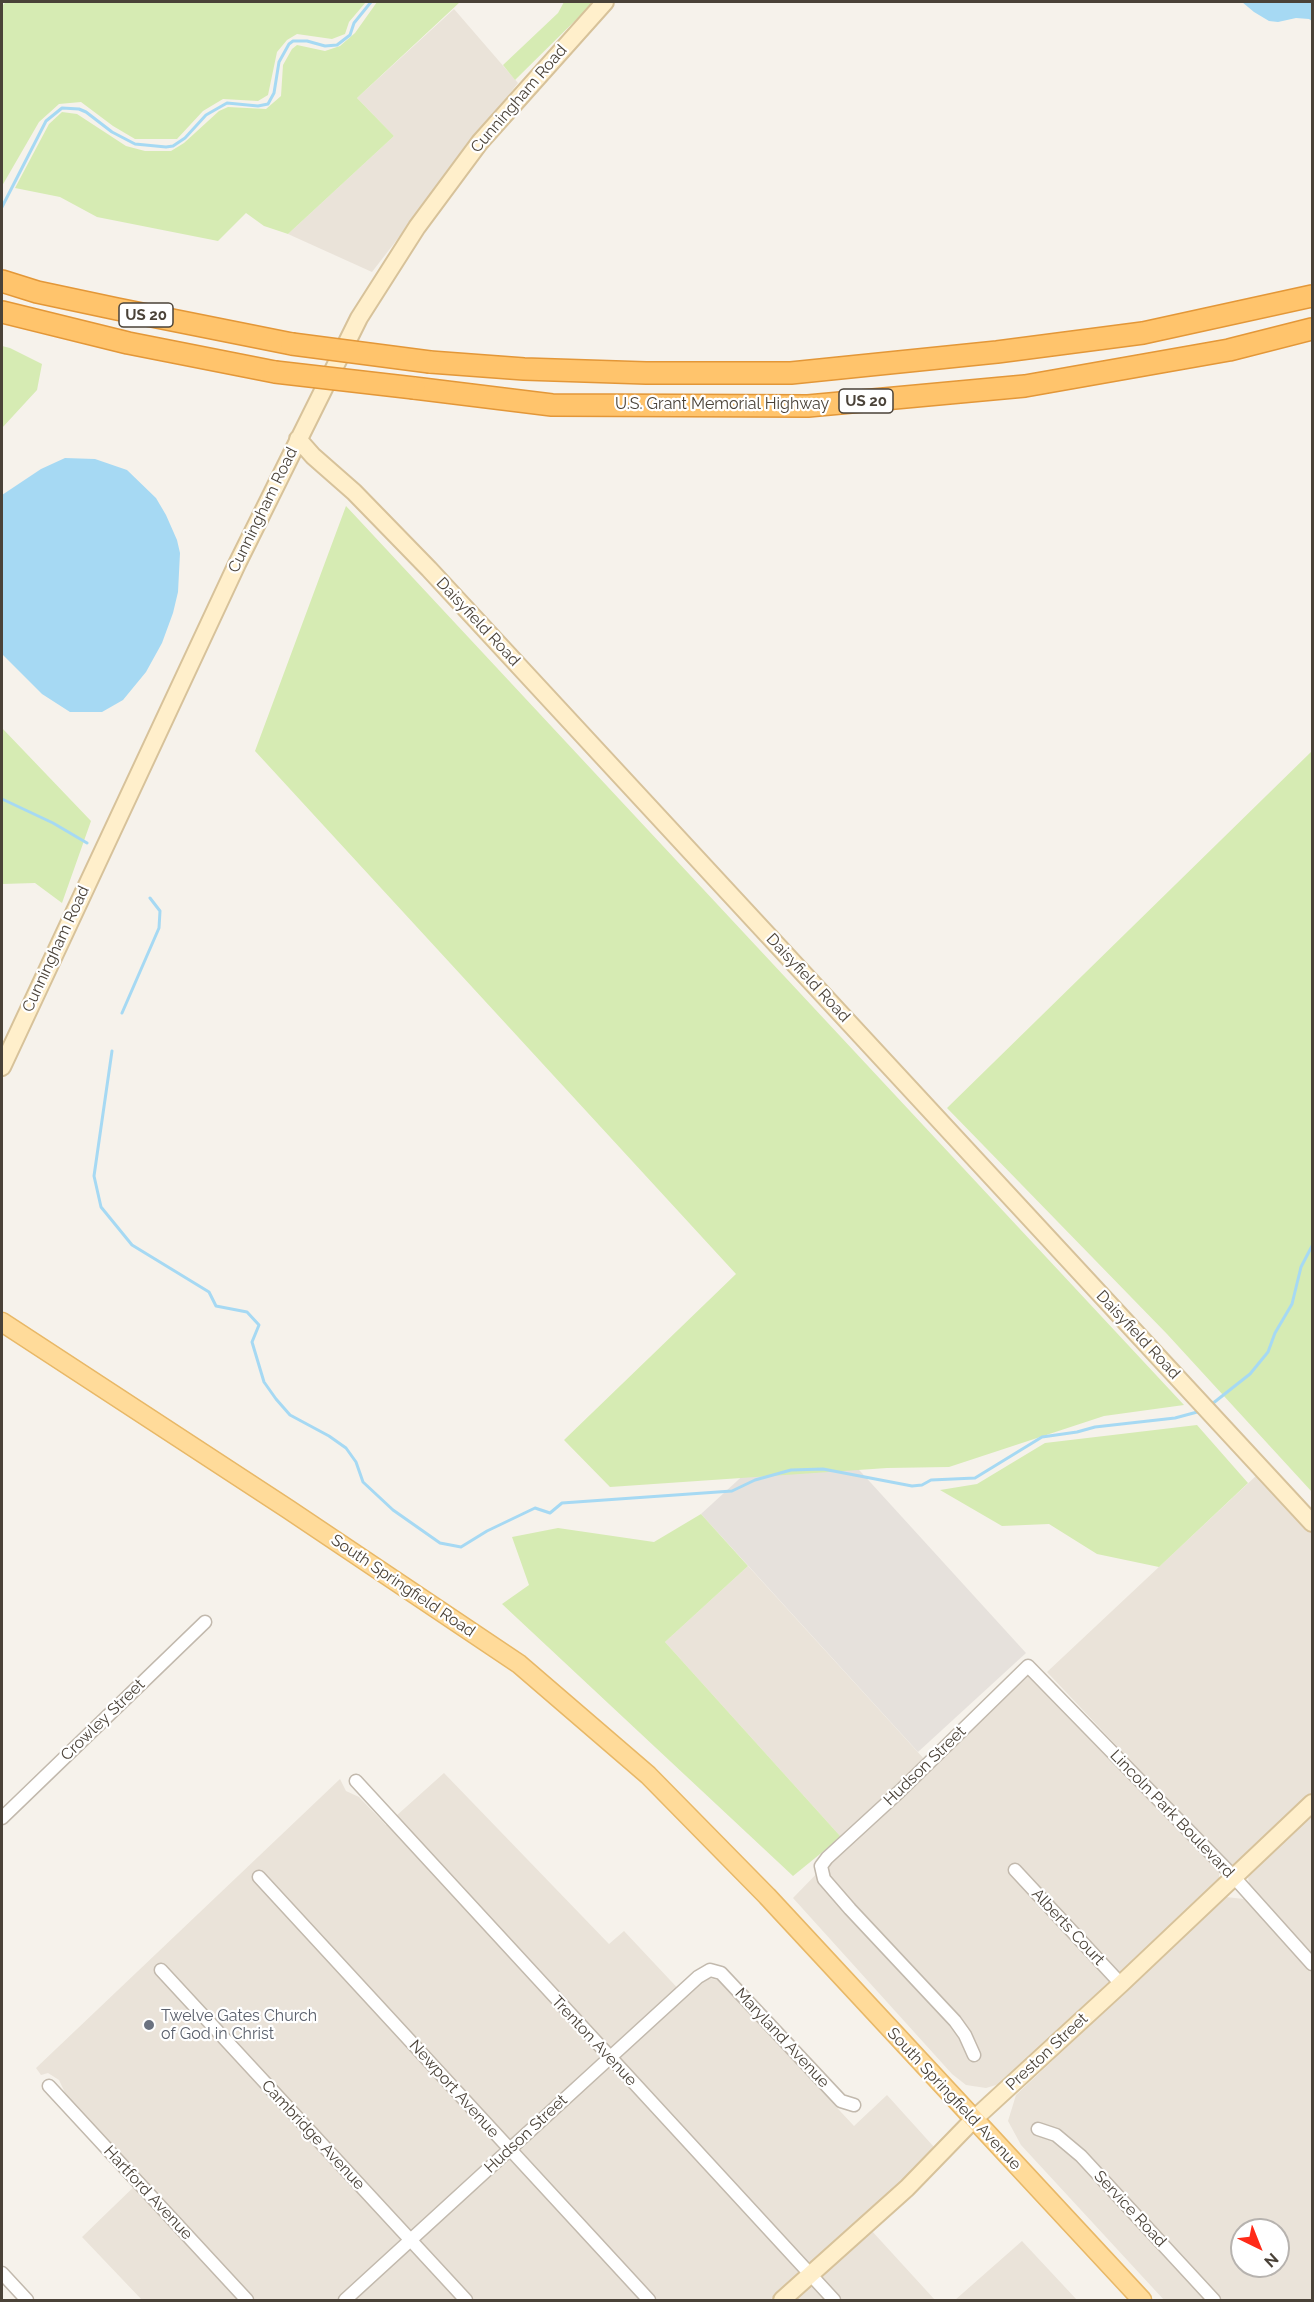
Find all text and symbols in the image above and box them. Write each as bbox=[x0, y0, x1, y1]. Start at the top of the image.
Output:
street label: Cunningham Road bbox=[467, 41, 571, 157]
road number: US 20 bbox=[119, 303, 173, 327]
road number: US 20 bbox=[839, 389, 893, 413]
street label: U.S. Grant Memorial Highway bbox=[615, 394, 829, 414]
street label: Cunningham Road bbox=[224, 444, 302, 576]
street label: Daisyfield Road bbox=[432, 574, 524, 670]
street label: Cunningham Road bbox=[18, 883, 94, 1015]
street label: Daisyfield Road bbox=[762, 930, 854, 1026]
street label: Daisyfield Road bbox=[1092, 1287, 1184, 1383]
street label: South Springfield Road bbox=[327, 1531, 479, 1641]
street label: Crowley Street bbox=[57, 1675, 149, 1765]
street label: Hudson Street bbox=[880, 1722, 970, 1810]
street label: Lincoln Park Boulevard bbox=[1106, 1746, 1238, 1882]
street label: Alberts Court bbox=[1027, 1885, 1109, 1969]
street label: Maryland Avenue bbox=[731, 1984, 833, 2092]
street label: Trenton Avenue bbox=[547, 1992, 641, 2090]
place label: Twelve Gates Church of God in Christ bbox=[161, 2006, 317, 2044]
street label: Preston Street bbox=[1002, 2009, 1092, 2095]
marker: Twelve Gates Church of God in Christ bbox=[142, 2018, 156, 2032]
street label: South Springfield Avenue bbox=[883, 2024, 1025, 2174]
street label: Newport Avenue bbox=[405, 2036, 503, 2142]
street label: Cambridge Avenue bbox=[257, 2076, 369, 2194]
street label: Hudson Street bbox=[481, 2091, 571, 2177]
street label: Hartford Avenue bbox=[100, 2142, 196, 2244]
street label: Service Road bbox=[1090, 2167, 1170, 2251]
north arrow bbox=[1230, 2218, 1290, 2278]
text: N bbox=[1260, 2249, 1282, 2271]

